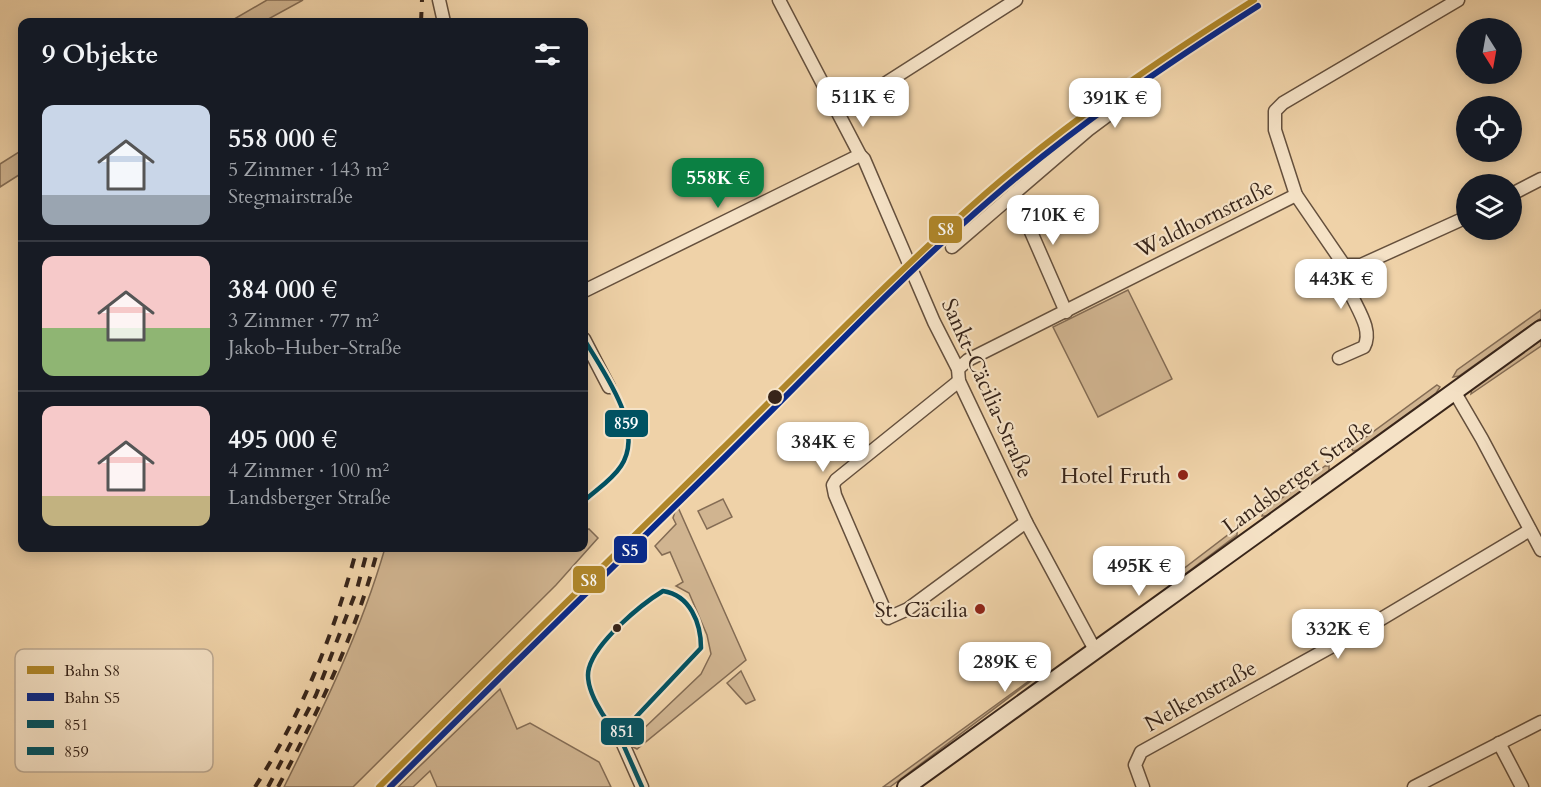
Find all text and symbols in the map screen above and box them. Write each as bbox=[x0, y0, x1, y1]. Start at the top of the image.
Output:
north arrow bbox=[1456, 18, 1522, 84]
map controls bbox=[1456, 18, 1522, 240]
text: 9 Objekte bbox=[42, 37, 158, 72]
icon: filters bbox=[531, 38, 564, 71]
pin: 511K € bbox=[814, 77, 912, 128]
pin: 391K € bbox=[1066, 78, 1164, 129]
text: 511K € bbox=[831, 83, 895, 110]
text: 391K € bbox=[1083, 84, 1147, 111]
button: locate bbox=[1456, 96, 1522, 162]
text: 558 000 € bbox=[228, 121, 337, 156]
icon: home bbox=[90, 129, 162, 201]
text: 5 Zimmer · 143 m² bbox=[228, 156, 389, 183]
pin: 558K € bbox=[669, 158, 767, 209]
text: 558K € bbox=[686, 164, 750, 191]
street label: Waldhornstraße bbox=[1129, 172, 1279, 266]
button: layers bbox=[1456, 174, 1522, 240]
text: Stegmairstraße bbox=[228, 183, 353, 210]
pin: 710K € bbox=[1004, 195, 1102, 246]
text: 710K € bbox=[1021, 201, 1085, 228]
line badge: S8 bbox=[928, 215, 963, 244]
text: S8 bbox=[938, 219, 954, 241]
pin: 443K € bbox=[1292, 259, 1390, 310]
text: 443K € bbox=[1309, 265, 1373, 292]
text: 384 000 € bbox=[228, 272, 337, 307]
icon: home bbox=[90, 280, 162, 352]
street label: Sankt-Cäcilia-Straße bbox=[934, 294, 1040, 483]
text: 3 Zimmer · 77 m² bbox=[228, 307, 379, 334]
text: Jakob-Huber-Straße bbox=[228, 334, 402, 361]
unlabelled marker bbox=[766, 388, 784, 406]
line badge: 859 bbox=[604, 409, 649, 438]
street label: Landsberger Straße bbox=[1216, 412, 1379, 542]
text: 859 bbox=[614, 413, 638, 435]
text: 495 000 € bbox=[228, 422, 337, 457]
pin: 384K € bbox=[774, 422, 872, 473]
text: 384K € bbox=[791, 428, 855, 455]
icon: home bbox=[90, 430, 162, 502]
text: 4 Zimmer · 100 m² bbox=[228, 457, 389, 484]
place label: Hotel Fruth bbox=[1061, 461, 1171, 491]
marker: Hotel Fruth bbox=[1176, 468, 1190, 482]
text: Landsberger Straße bbox=[228, 484, 391, 511]
line badge: S5 bbox=[613, 535, 648, 564]
text: S5 bbox=[622, 540, 638, 562]
pin: 495K € bbox=[1090, 546, 1188, 597]
text: 495K € bbox=[1107, 552, 1171, 579]
line badge: S8 bbox=[572, 565, 606, 594]
text: S8 bbox=[581, 570, 597, 592]
place label: St. Cäcilia bbox=[875, 595, 968, 625]
marker: St. Cäcilia bbox=[973, 602, 987, 616]
pin: 332K € bbox=[1289, 609, 1387, 660]
text: 332K € bbox=[1306, 615, 1370, 642]
unlabelled marker bbox=[611, 622, 623, 634]
pin: 289K € bbox=[956, 642, 1054, 693]
text: 289K € bbox=[973, 648, 1037, 675]
legend bbox=[15, 649, 213, 772]
street label: Nelkenstraße bbox=[1139, 653, 1262, 739]
text: Bahn S8 bbox=[64, 660, 120, 682]
text: Bahn S5 bbox=[64, 687, 120, 709]
text: 851 bbox=[64, 714, 89, 736]
line badge: 851 bbox=[600, 717, 645, 746]
text: 851 bbox=[610, 721, 634, 743]
text: 859 bbox=[64, 741, 89, 763]

